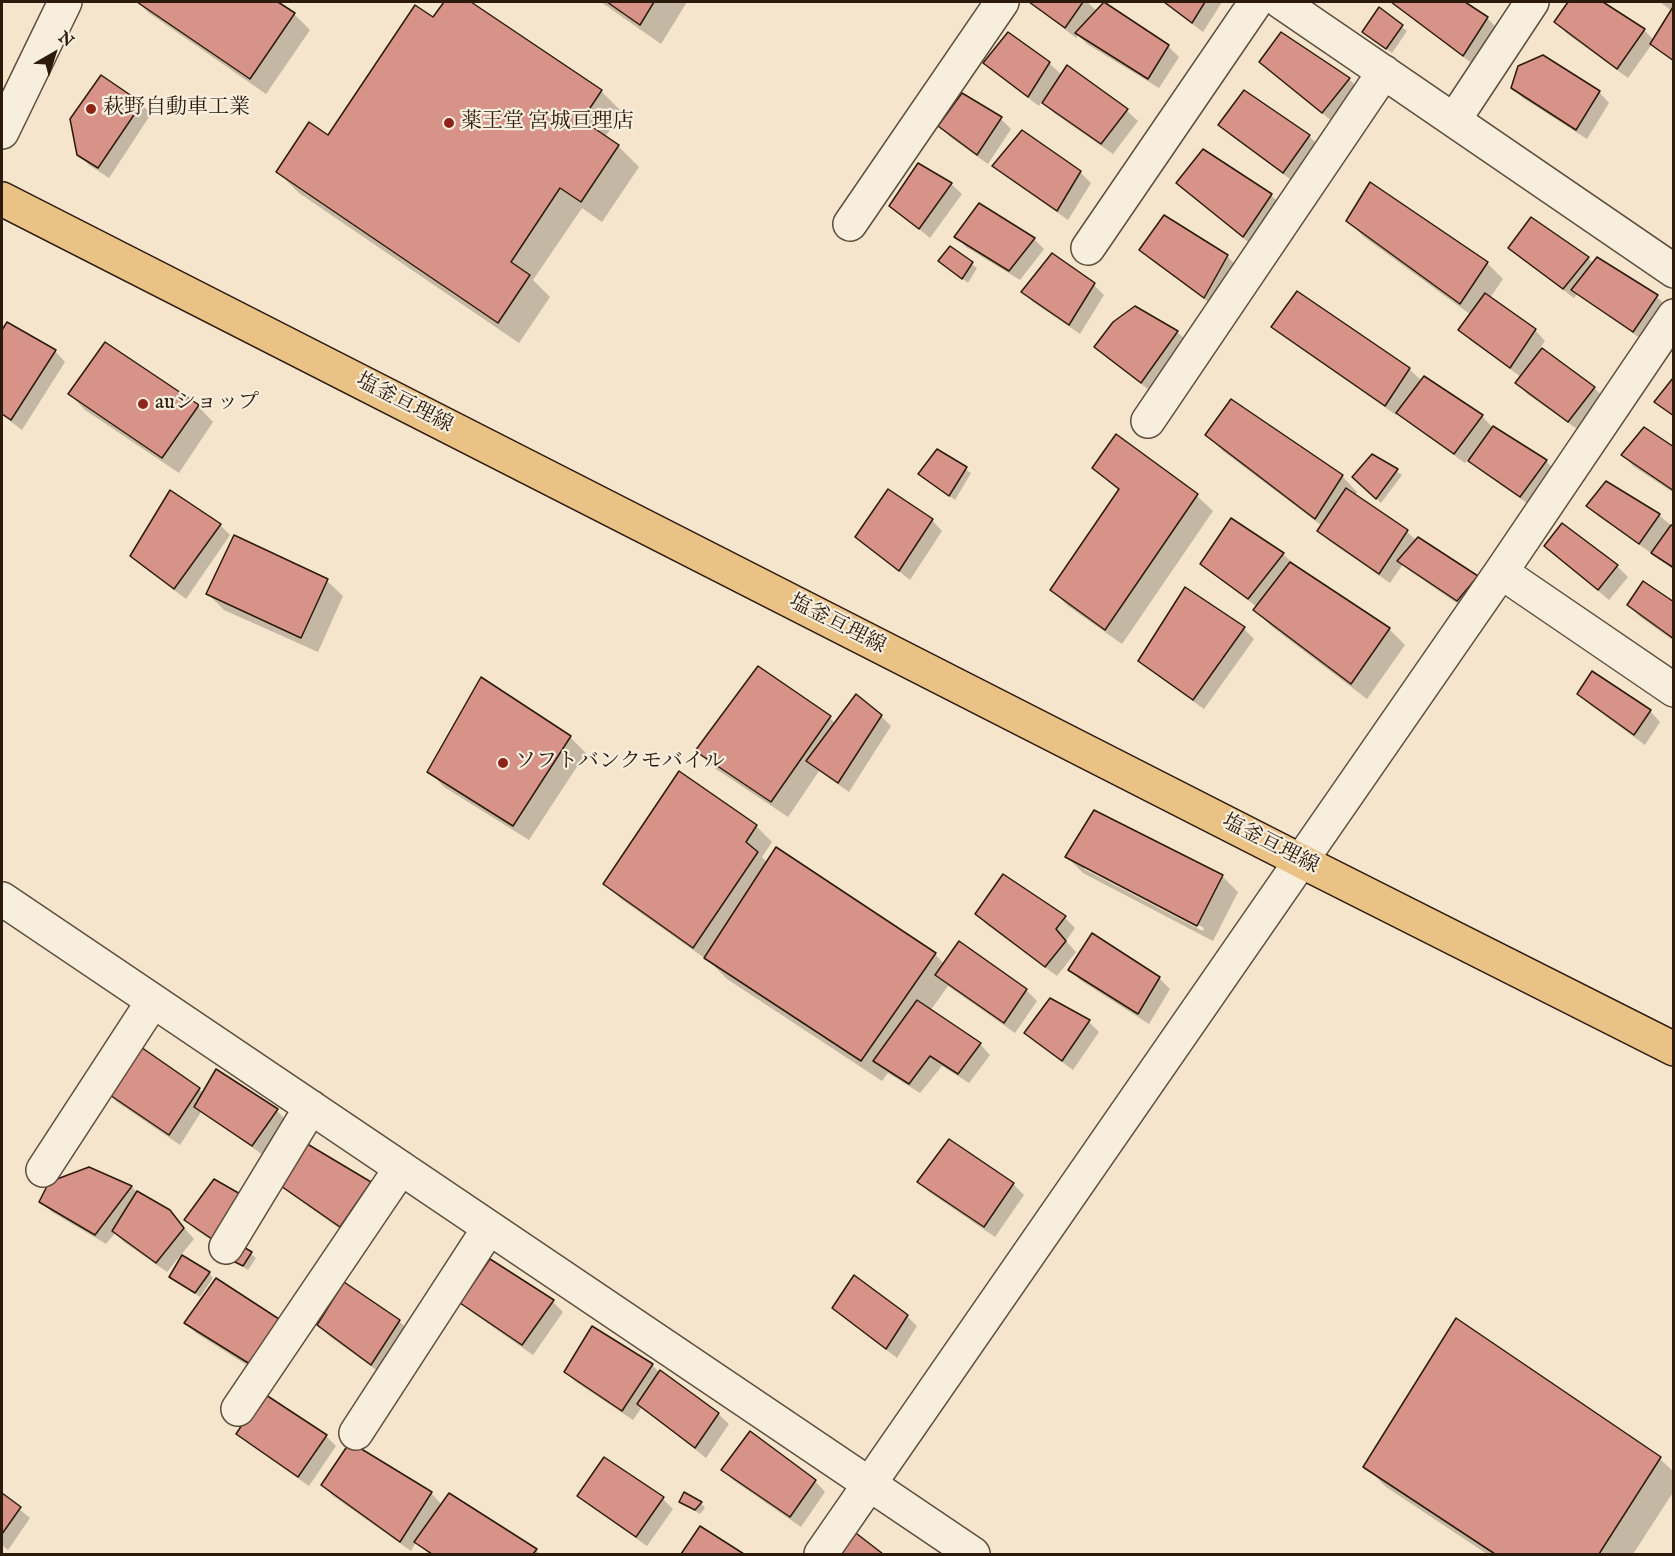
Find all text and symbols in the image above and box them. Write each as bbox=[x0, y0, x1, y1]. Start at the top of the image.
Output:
north arrow bbox=[24, 24, 84, 84]
text: N bbox=[54, 28, 77, 52]
place label: 萩野自動車工業 bbox=[103, 96, 250, 122]
marker: 萩野自動車工業 bbox=[84, 102, 98, 116]
place label: 薬王堂 宮城亘理店 bbox=[461, 110, 634, 136]
marker: 薬王堂 宮城亘理店 bbox=[442, 116, 456, 130]
street label: 塩釜亘理線 bbox=[352, 369, 456, 439]
place label: auショップ bbox=[155, 391, 259, 417]
marker: auショップ bbox=[136, 397, 150, 411]
street label: 塩釜亘理線 bbox=[785, 590, 889, 660]
place label: ソフトバンクモバイル bbox=[515, 750, 725, 776]
marker: ソフトバンクモバイル bbox=[496, 756, 510, 770]
street label: 塩釜亘理線 bbox=[1218, 810, 1322, 880]

